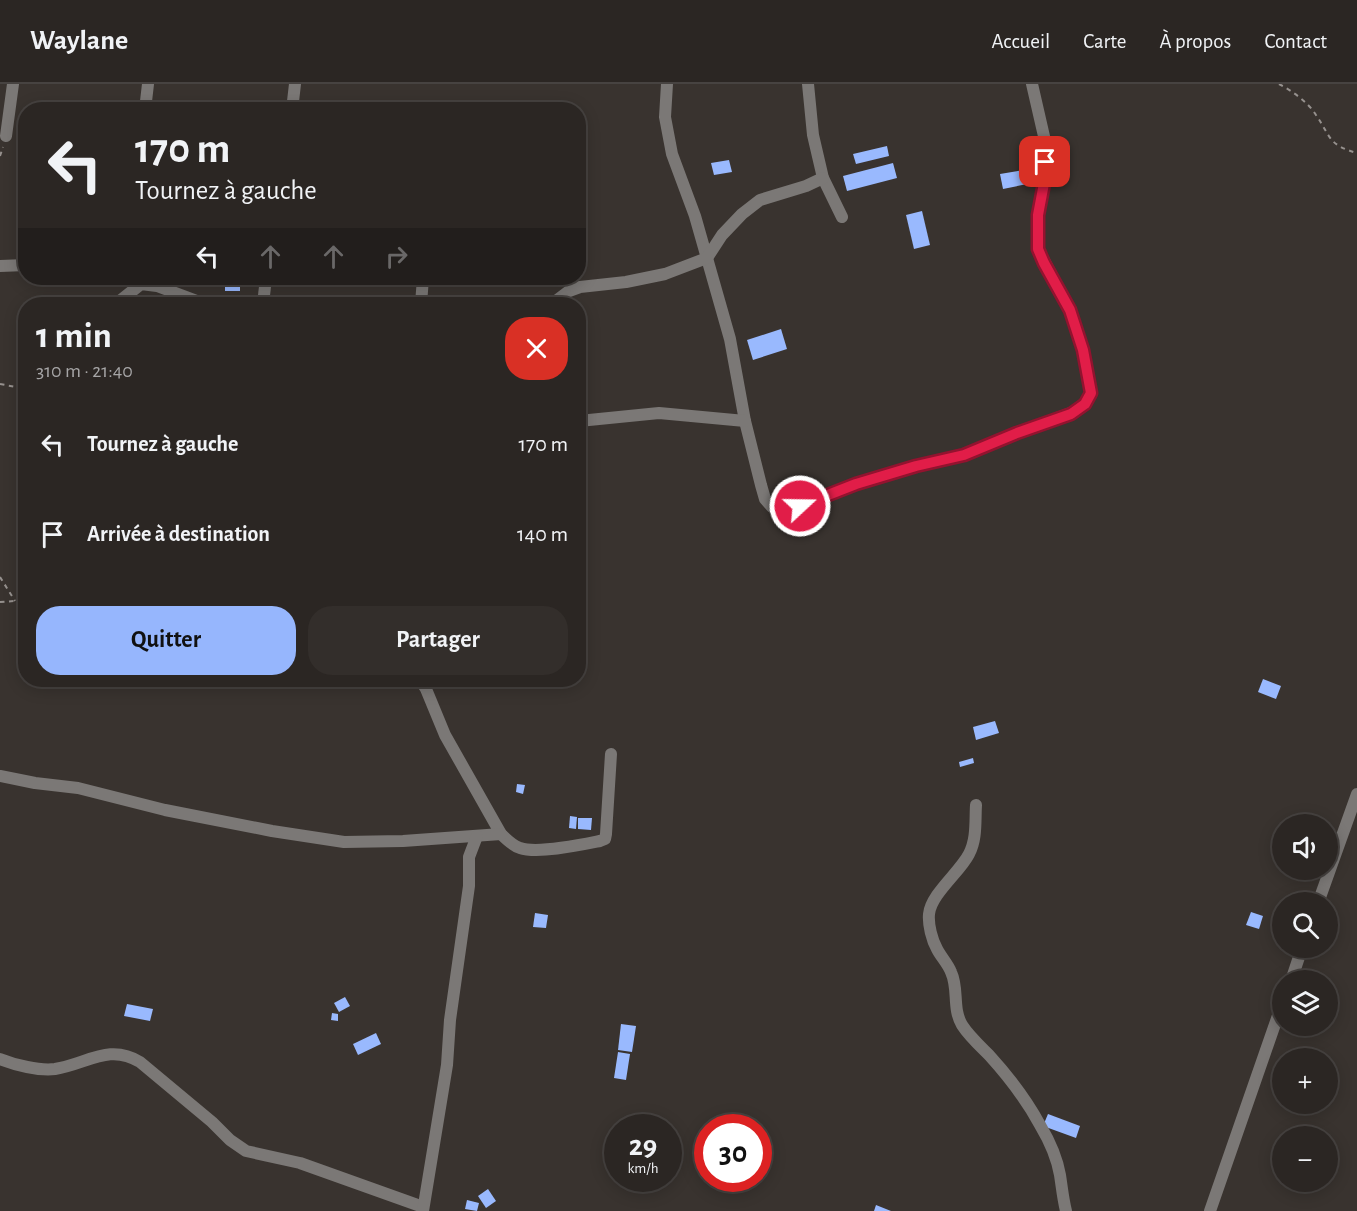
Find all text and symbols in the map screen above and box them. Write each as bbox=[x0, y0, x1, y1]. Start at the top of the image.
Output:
text: Waylane bbox=[30, 27, 128, 55]
text: Accueil bbox=[992, 31, 1050, 52]
text: Carte bbox=[1083, 31, 1126, 52]
text: À propos bbox=[1159, 31, 1231, 52]
text: Contact bbox=[1264, 31, 1327, 52]
icon: left bbox=[36, 126, 114, 204]
text: 170 m bbox=[135, 128, 230, 170]
pin bbox=[1019, 136, 1070, 187]
icon: arrive bbox=[1028, 145, 1061, 178]
text: Tournez à gauche bbox=[135, 177, 317, 204]
icon: left bbox=[191, 240, 224, 273]
icon: ahead bbox=[254, 240, 287, 273]
icon: ahead bbox=[317, 240, 350, 273]
icon: right bbox=[380, 240, 413, 273]
button: close bbox=[505, 317, 568, 380]
text: 1 min bbox=[36, 318, 112, 354]
text: 310 m · 21:40 bbox=[36, 361, 133, 381]
icon: left bbox=[36, 428, 69, 461]
text: Tournez à gauche bbox=[87, 433, 238, 455]
text: 170 m bbox=[518, 433, 568, 455]
position arrow bbox=[768, 474, 832, 538]
icon: arrive bbox=[36, 518, 69, 551]
text: Arrivée à destination bbox=[87, 523, 270, 545]
text: 140 m bbox=[517, 523, 568, 545]
button: Quitter bbox=[36, 606, 296, 675]
button: Partager bbox=[308, 606, 568, 675]
map controls bbox=[1272, 814, 1338, 1192]
button: sound bbox=[1272, 814, 1338, 880]
button: search bbox=[1272, 892, 1338, 958]
button: layers bbox=[1272, 970, 1338, 1036]
button: + bbox=[1272, 1048, 1338, 1114]
speed limit sign: 30 bbox=[694, 1114, 772, 1192]
button: − bbox=[1272, 1126, 1338, 1192]
text: 29 bbox=[629, 1131, 657, 1161]
text: km/h bbox=[628, 1161, 658, 1176]

